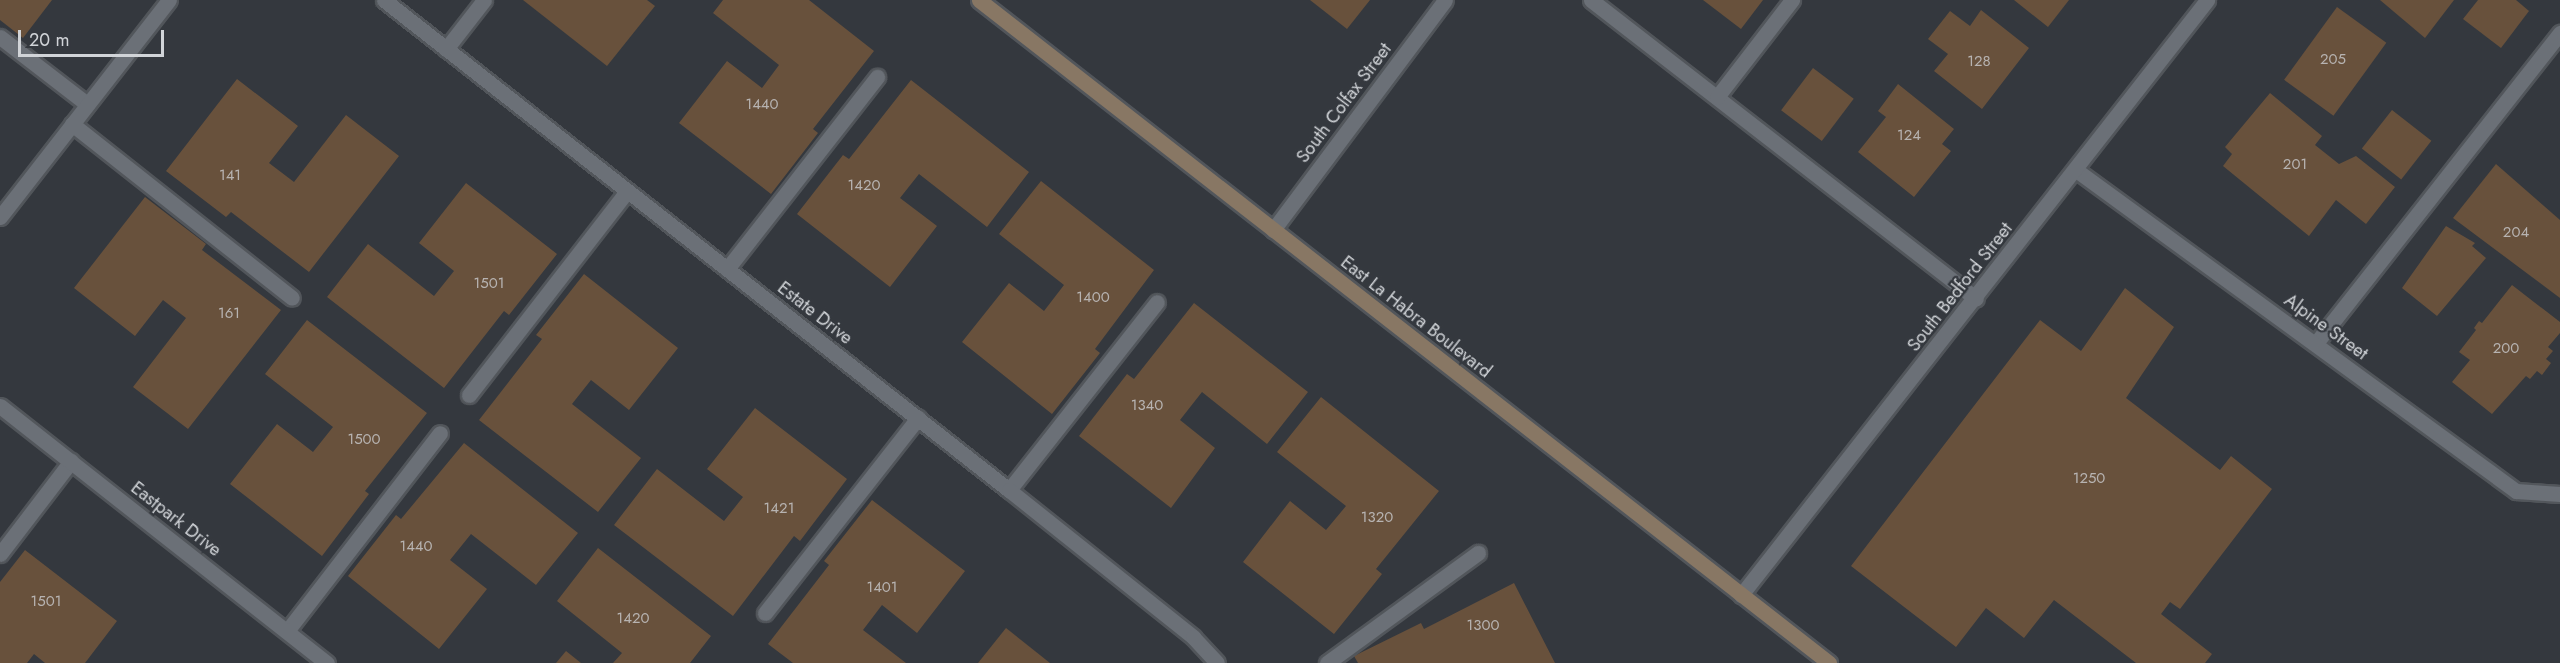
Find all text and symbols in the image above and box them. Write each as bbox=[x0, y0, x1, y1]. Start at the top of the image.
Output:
scale bar bbox=[21, 18, 166, 56]
text: 20 m bbox=[29, 27, 69, 53]
street label: South Colfax Street bbox=[1292, 39, 1396, 167]
house number: 205 bbox=[2320, 51, 2346, 69]
house number: 128 bbox=[1967, 53, 1991, 71]
house number: 1440 bbox=[745, 96, 779, 114]
house number: 124 bbox=[1897, 127, 1921, 145]
house number: 201 bbox=[2283, 156, 2307, 174]
house number: 141 bbox=[219, 167, 241, 185]
house number: 1420 bbox=[847, 177, 881, 195]
street label: South Bedford Street bbox=[1903, 218, 2017, 356]
house number: 204 bbox=[2503, 224, 2529, 242]
street label: East La Habra Boulevard bbox=[1336, 251, 1496, 383]
house number: 1501 bbox=[474, 275, 504, 293]
street label: Estate Drive bbox=[773, 277, 857, 349]
house number: 1400 bbox=[1076, 289, 1110, 307]
street label: Alpine Street bbox=[2280, 289, 2372, 365]
house number: 161 bbox=[218, 305, 240, 323]
house number: 200 bbox=[2493, 340, 2519, 358]
house number: 1340 bbox=[1131, 397, 1163, 415]
house number: 1500 bbox=[347, 431, 381, 449]
house number: 1250 bbox=[2073, 470, 2105, 488]
street label: Eastpark Drive bbox=[127, 477, 225, 561]
house number: 1421 bbox=[764, 500, 794, 518]
house number: 1320 bbox=[1361, 509, 1393, 527]
house number: 1440 bbox=[399, 538, 433, 556]
house number: 1401 bbox=[866, 579, 898, 597]
house number: 1501 bbox=[31, 593, 61, 611]
house number: 1420 bbox=[616, 610, 650, 628]
house number: 1300 bbox=[1467, 617, 1499, 635]

